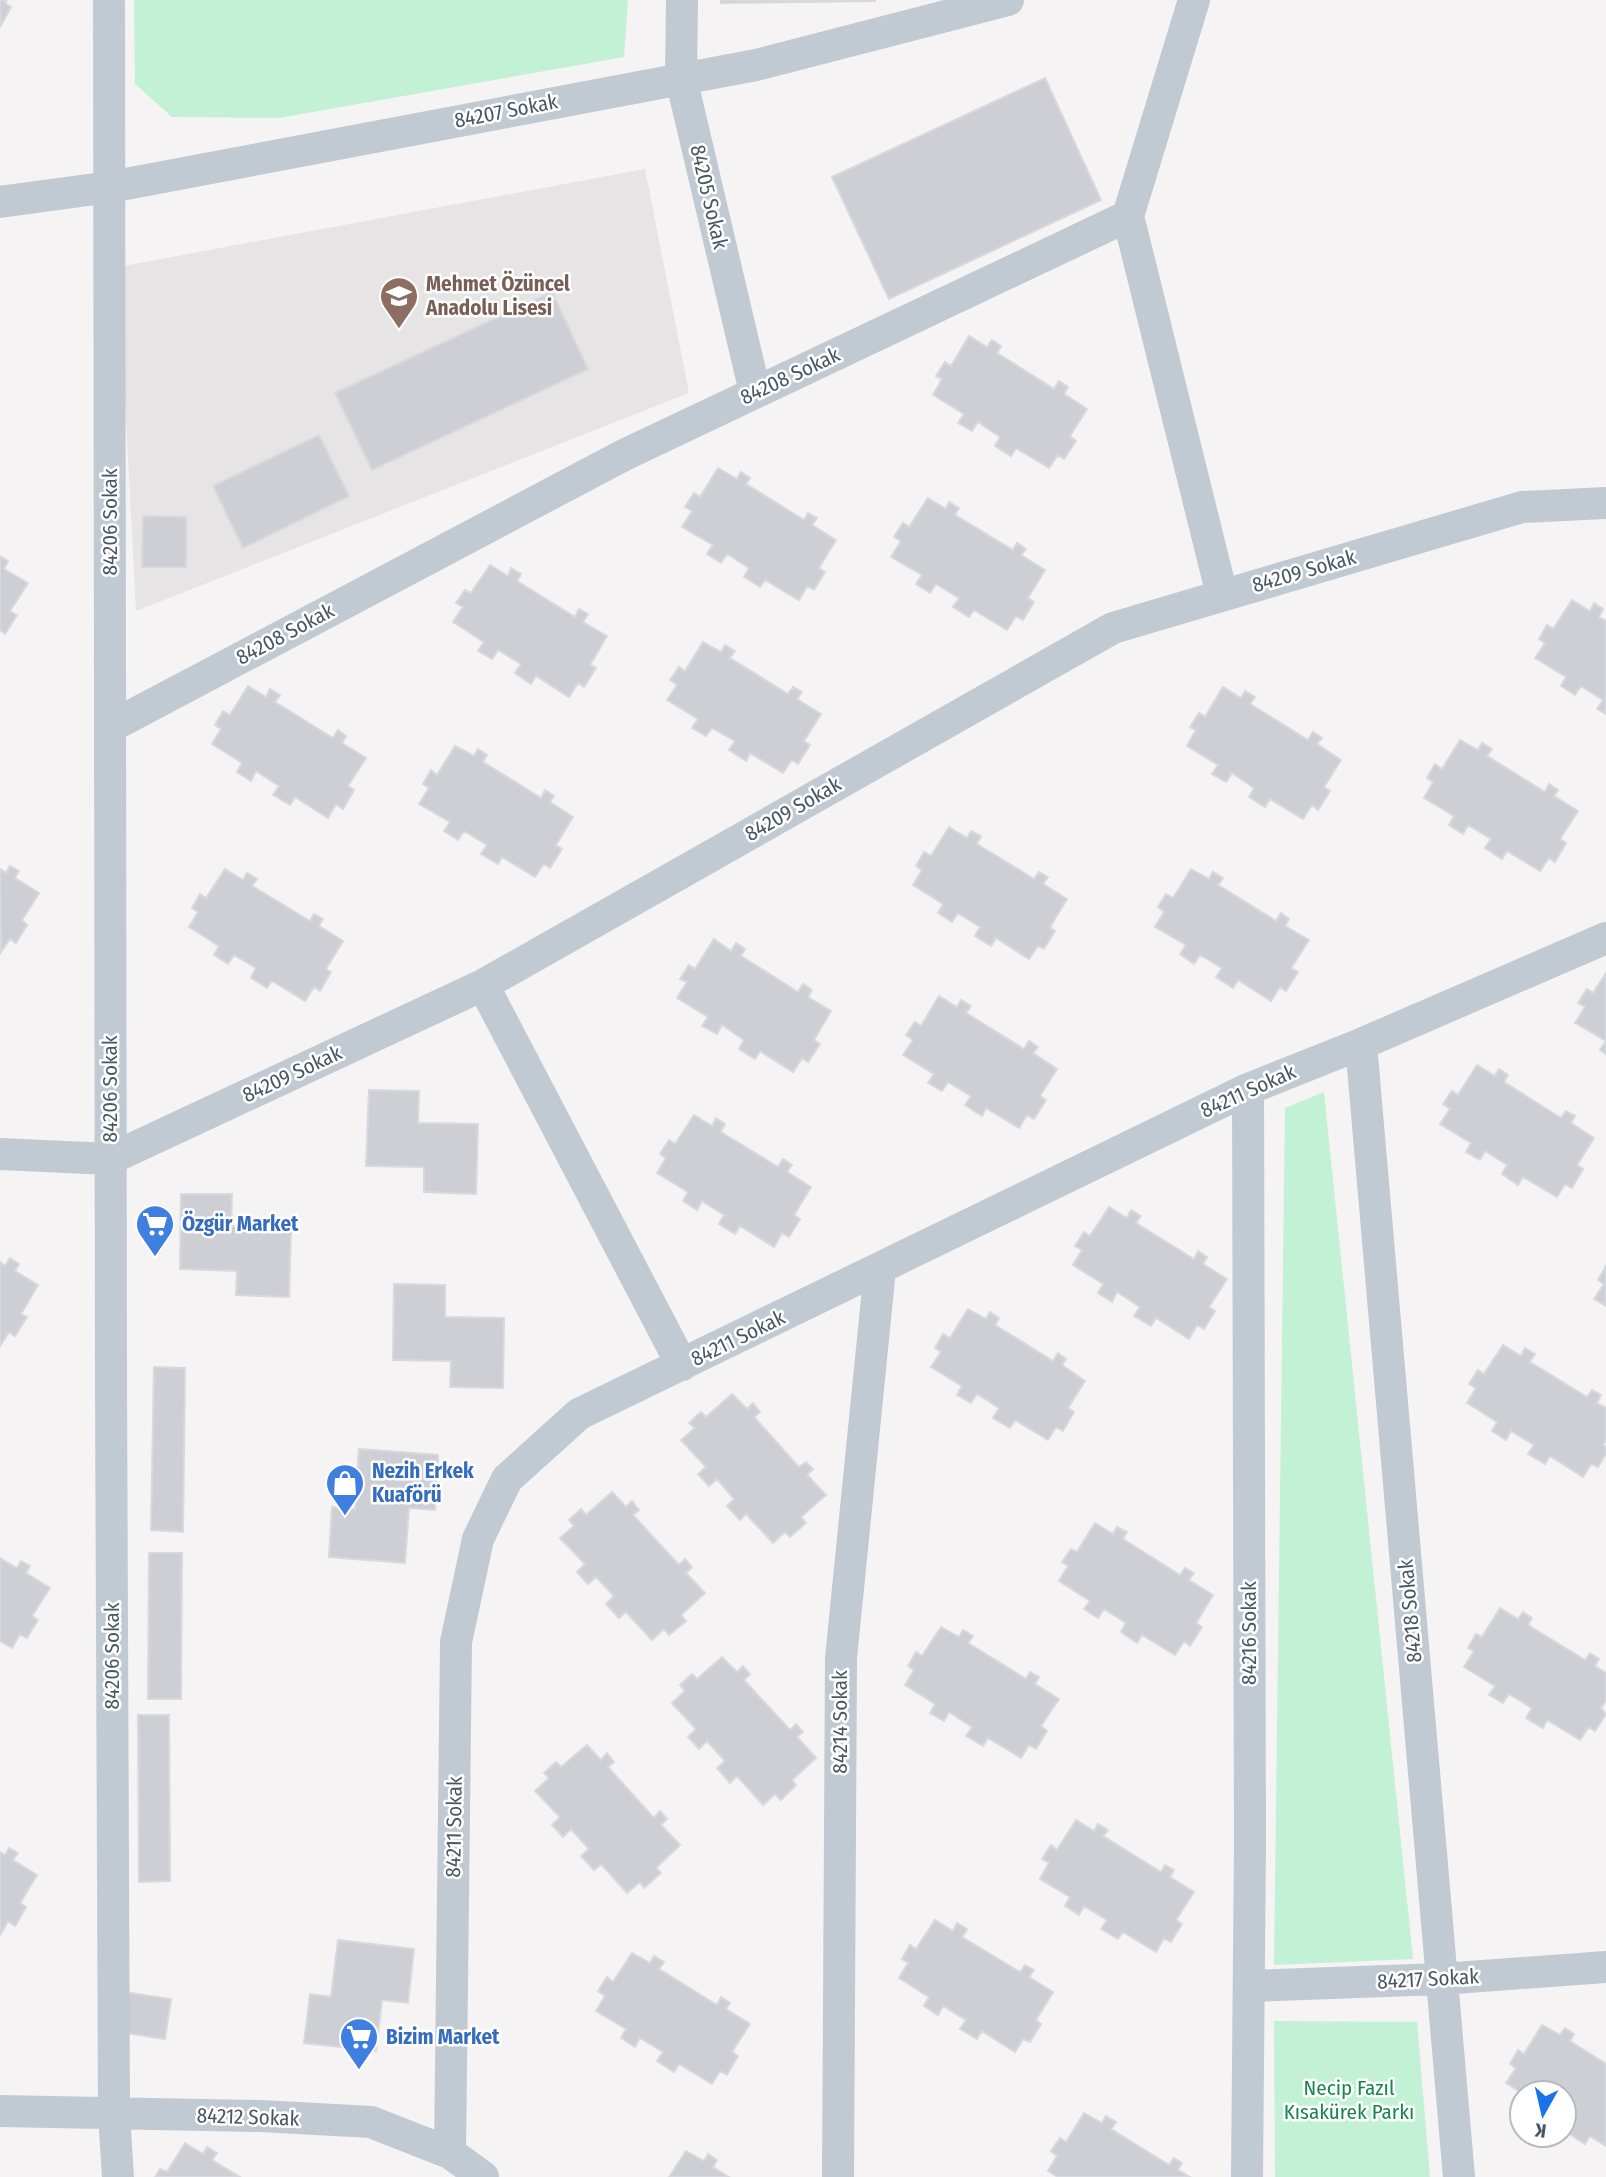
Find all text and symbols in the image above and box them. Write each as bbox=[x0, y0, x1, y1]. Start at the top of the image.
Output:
street label: 84207 Sokak bbox=[452, 88, 560, 134]
street label: 84205 Sokak bbox=[684, 142, 734, 252]
place label: Mehmet Özüncel Anadolu Lisesi bbox=[425, 270, 570, 321]
school or university icon: Mehmet Özüncel Anadolu Lisesi bbox=[378, 275, 420, 330]
street label: 84208 Sokak bbox=[736, 342, 844, 410]
street label: 84206 Sokak bbox=[97, 468, 123, 575]
street label: 84209 Sokak bbox=[1249, 544, 1359, 598]
street label: 84208 Sokak bbox=[232, 597, 339, 671]
street label: 84209 Sokak bbox=[740, 771, 846, 847]
street label: 84206 Sokak bbox=[97, 1035, 123, 1142]
street label: 84209 Sokak bbox=[238, 1040, 346, 1108]
street label: 84211 Sokak bbox=[1196, 1058, 1300, 1123]
supermarket icon: Özgür Market bbox=[134, 1203, 176, 1258]
place label: Özgür Market bbox=[182, 1210, 299, 1237]
street label: 84211 Sokak bbox=[687, 1304, 789, 1372]
place label: Nezih Erkek Kuaförü bbox=[372, 1458, 474, 1508]
shop icon: Nezih Erkek Kuaförü bbox=[324, 1462, 366, 1517]
street label: 84218 Sokak bbox=[1393, 1558, 1427, 1664]
street label: 84216 Sokak bbox=[1236, 1581, 1262, 1685]
street label: 84206 Sokak bbox=[99, 1602, 125, 1709]
street label: 84214 Sokak bbox=[827, 1670, 853, 1774]
street label: 84211 Sokak bbox=[440, 1776, 468, 1878]
street label: 84217 Sokak bbox=[1376, 1963, 1480, 1995]
supermarket icon: Bizim Market bbox=[338, 2016, 380, 2071]
place label: Bizim Market bbox=[386, 2024, 500, 2050]
park label: Necip Fazıl Kısakürek Parkı bbox=[1284, 2075, 1414, 2125]
north arrow bbox=[1508, 2079, 1578, 2149]
street label: 84212 Sokak bbox=[196, 2102, 300, 2132]
text: K bbox=[1533, 2118, 1548, 2142]

